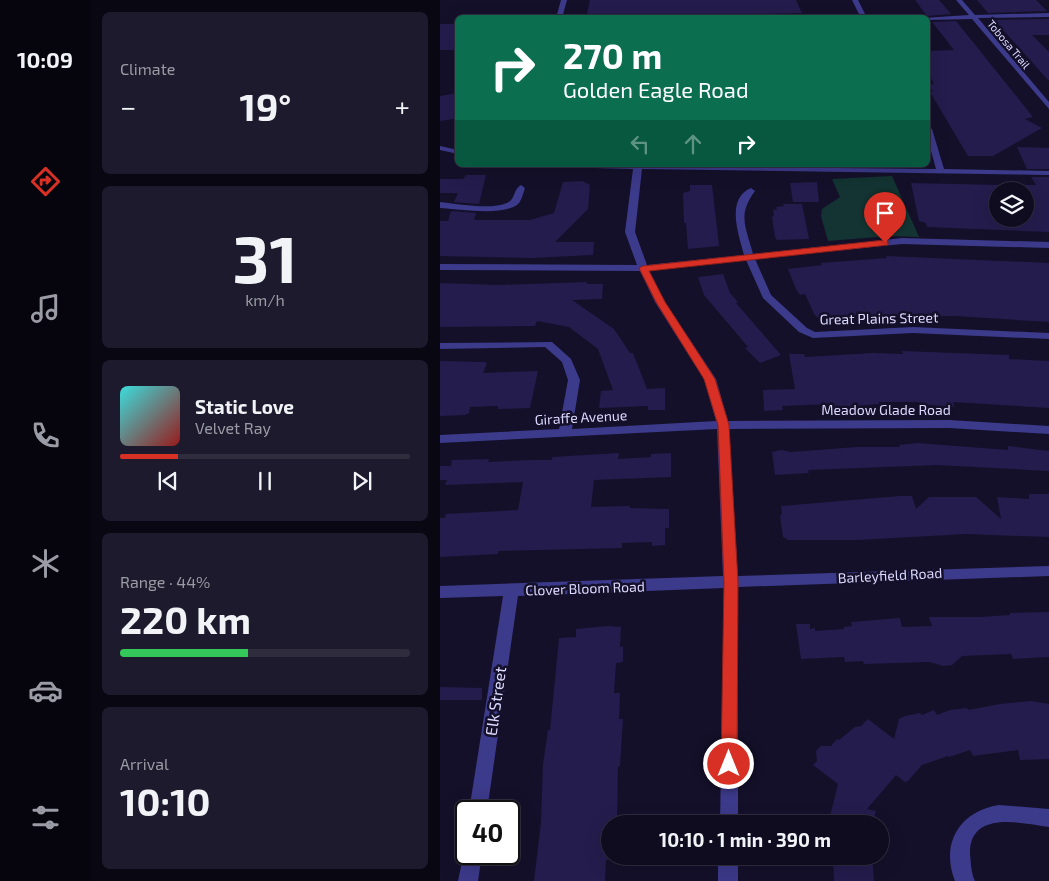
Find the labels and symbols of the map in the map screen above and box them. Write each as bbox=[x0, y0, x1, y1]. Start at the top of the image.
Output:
street label: Tobosa Trail bbox=[985, 17, 1034, 72]
pin bbox=[864, 192, 906, 243]
street label: Great Plains Street bbox=[819, 308, 939, 328]
street label: Meadow Glade Road bbox=[821, 401, 951, 418]
street label: Giraffe Avenue bbox=[534, 406, 628, 428]
street label: Barleyfield Road bbox=[837, 564, 943, 586]
street label: Clover Bloom Road bbox=[525, 577, 645, 599]
street label: Elk Street bbox=[481, 665, 509, 737]
position arrow bbox=[702, 737, 754, 789]
speed limit sign: 40 bbox=[455, 800, 520, 865]

